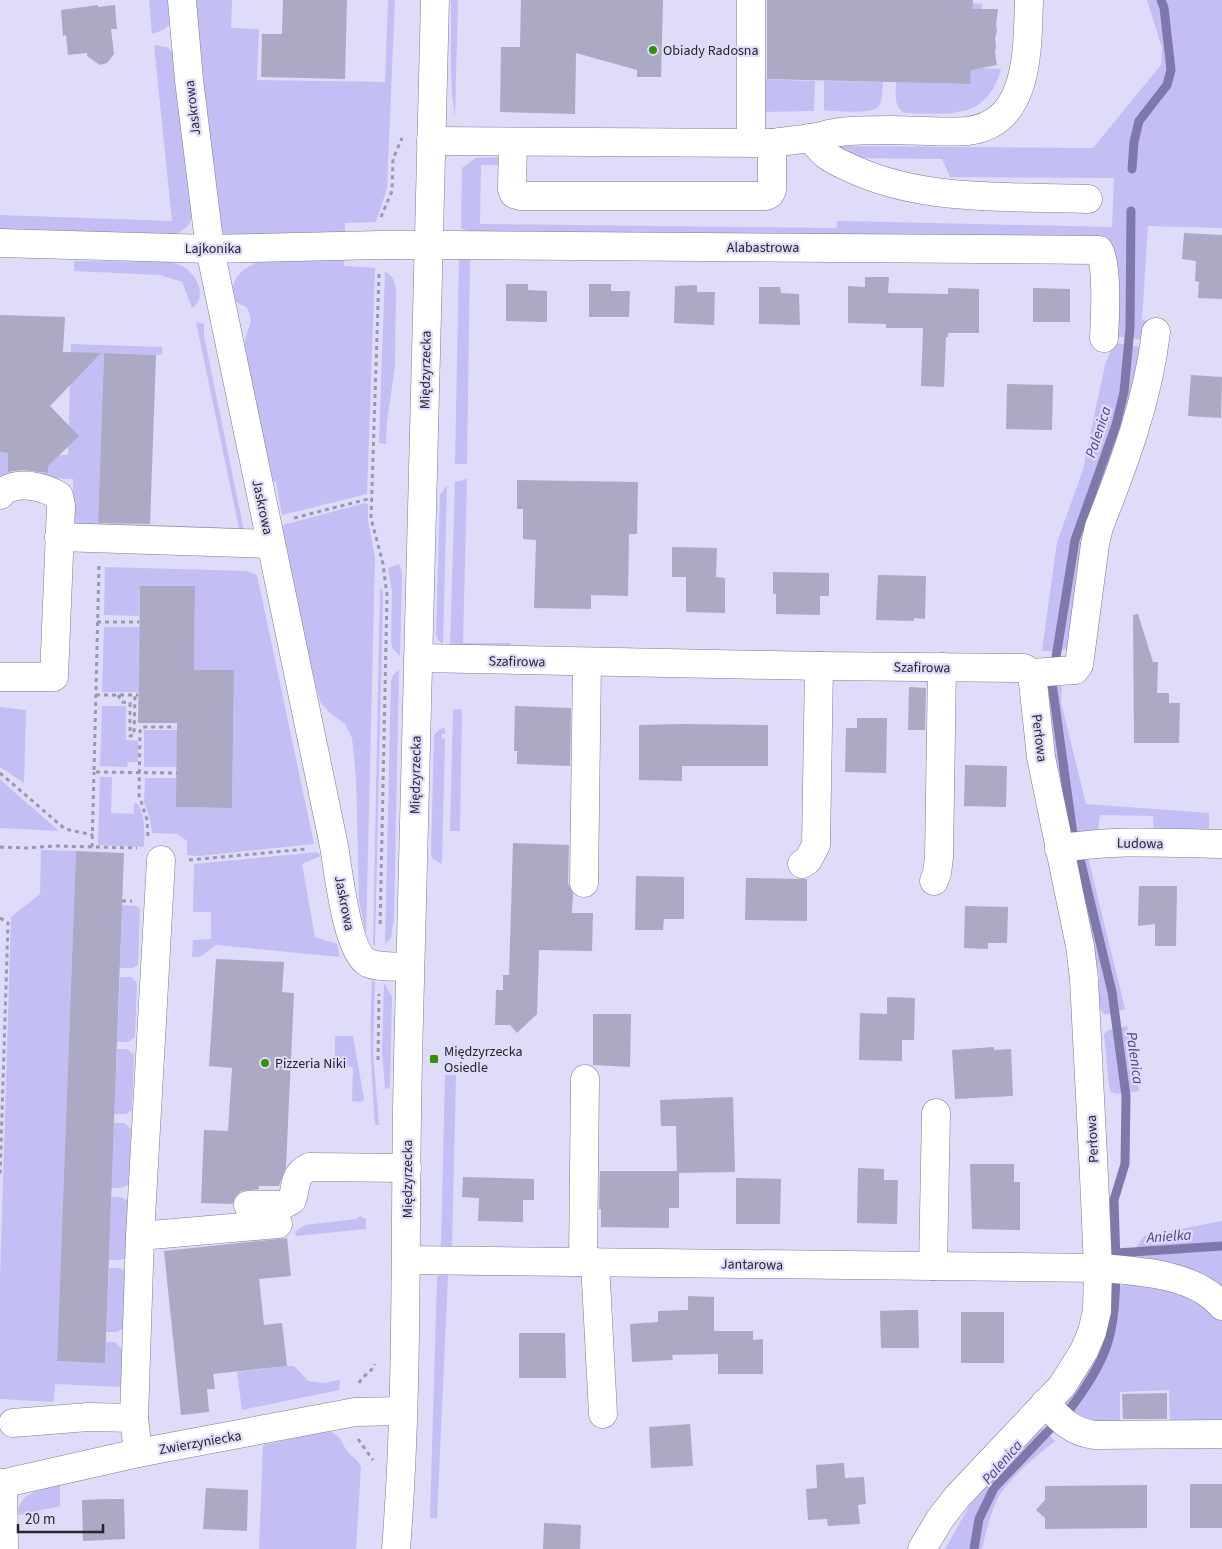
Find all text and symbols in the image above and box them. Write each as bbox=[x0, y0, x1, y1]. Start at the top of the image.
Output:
place label: Obiady Radosna bbox=[663, 41, 759, 61]
marker: Obiady Radosna bbox=[647, 44, 659, 56]
street label: Jaskrowa bbox=[180, 79, 206, 137]
street label: Alabastrowa bbox=[727, 238, 799, 258]
street label: Lajkonika bbox=[185, 239, 241, 259]
street label: Międzyrzecka bbox=[415, 331, 437, 409]
water label: Palenica bbox=[1080, 404, 1117, 461]
street label: Jaskrowa bbox=[246, 478, 278, 537]
street label: Szafirowa bbox=[488, 652, 546, 672]
street label: Szafirowa bbox=[893, 658, 951, 678]
street label: Perłowa bbox=[1026, 713, 1052, 763]
street label: Międzyrzecka bbox=[405, 736, 427, 814]
street label: Ludowa bbox=[1117, 834, 1163, 854]
street label: Jaskrowa bbox=[329, 874, 359, 932]
water label: Palenica bbox=[1120, 1030, 1149, 1086]
place label: Międzyrzecka Osiedle bbox=[444, 1042, 523, 1078]
marker: Międzyrzecka Osiedle bbox=[428, 1053, 440, 1065]
place label: Pizzeria Niki bbox=[275, 1054, 346, 1074]
marker: Pizzeria Niki bbox=[259, 1057, 271, 1069]
street label: Perłowa bbox=[1082, 1114, 1104, 1163]
street label: Międzyrzecka bbox=[398, 1140, 418, 1218]
water label: Anielka bbox=[1145, 1224, 1192, 1249]
street label: Jantarowa bbox=[721, 1254, 783, 1276]
street label: Zwierzyniecka bbox=[157, 1426, 243, 1460]
water label: Palenica bbox=[977, 1436, 1028, 1489]
scale bar bbox=[18, 1502, 102, 1534]
text: 20 m bbox=[25, 1509, 55, 1530]

